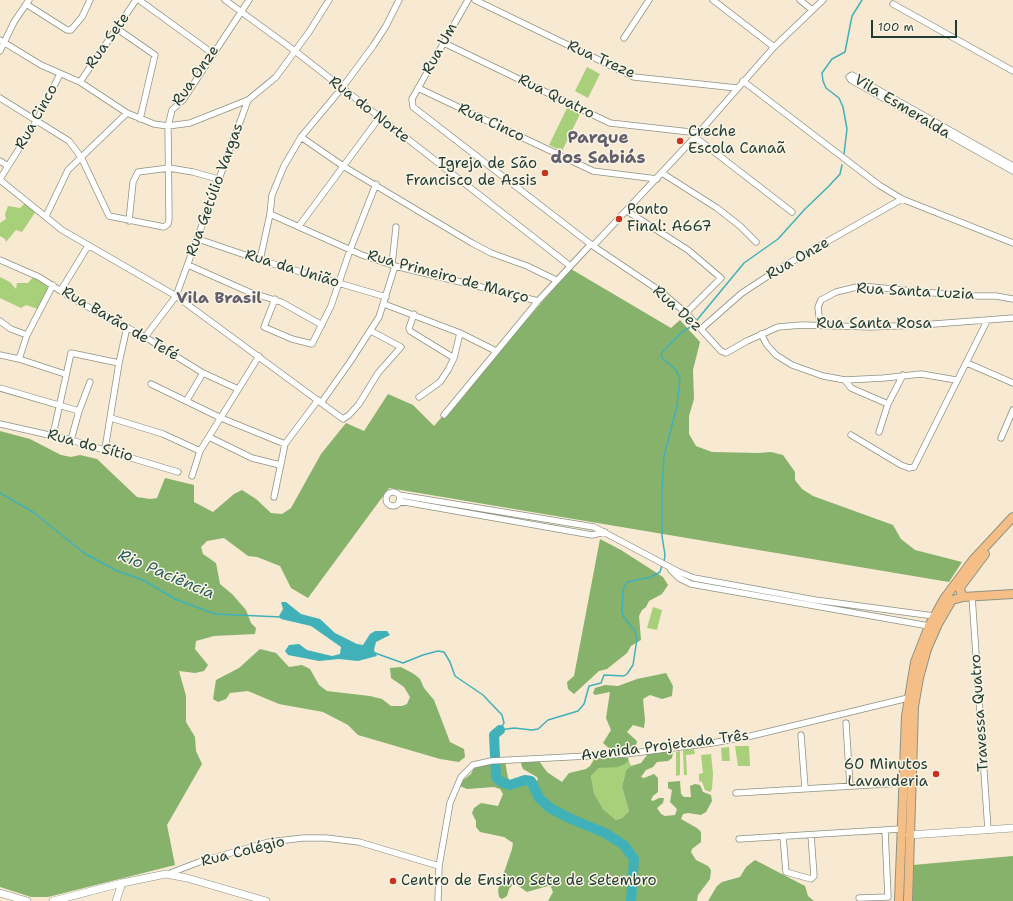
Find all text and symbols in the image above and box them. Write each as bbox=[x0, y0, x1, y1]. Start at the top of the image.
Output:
street label: Rua Sete bbox=[82, 10, 134, 72]
scale bar bbox=[873, 12, 959, 38]
text: 100 m bbox=[878, 19, 914, 35]
street label: Rua Um bbox=[419, 20, 461, 78]
street label: Rua Treze bbox=[564, 37, 638, 83]
street label: Rua Onze bbox=[169, 42, 223, 110]
street label: Rua Quatro bbox=[515, 71, 597, 123]
street label: Vila Esmeralda bbox=[851, 71, 953, 143]
street label: Rua do Norte bbox=[325, 73, 413, 147]
street label: Rua Cinco bbox=[12, 81, 62, 153]
street label: Rua Cinco bbox=[455, 100, 527, 146]
street label: Rua Getúlio Vargas bbox=[183, 121, 247, 259]
place label: Creche Escola Canaã bbox=[688, 123, 786, 158]
district label: Parque dos Sabiás bbox=[551, 129, 645, 169]
marker: Creche Escola Canaã bbox=[675, 136, 685, 146]
place label: Igreja de São Francisco de Assis bbox=[406, 155, 537, 190]
marker: Igreja de São Francisco de Assis bbox=[540, 168, 550, 178]
place label: Ponto Final: A667 bbox=[627, 201, 712, 236]
marker: Ponto Final: A667 bbox=[614, 214, 624, 224]
street label: Rua Onze bbox=[763, 234, 833, 284]
street label: Rua da União bbox=[242, 246, 342, 292]
street label: Rua Primeiro de Março bbox=[365, 247, 531, 307]
street label: Rua Santa Luzia bbox=[856, 280, 974, 304]
street label: Rua Dez bbox=[649, 282, 705, 336]
street label: Rua Barão de Tefé bbox=[58, 283, 182, 365]
district label: Vila Brasil bbox=[176, 289, 262, 309]
street label: Rua Santa Rosa bbox=[816, 315, 932, 333]
street label: Rua do Sítio bbox=[45, 426, 135, 466]
water label: Rio Paciência bbox=[115, 546, 217, 604]
street label: Travessa Quatro bbox=[967, 654, 993, 772]
street label: Avenida Projetada Três bbox=[580, 727, 750, 765]
place label: 60 Minutos Lavanderia bbox=[844, 756, 928, 791]
marker: 60 Minutos Lavanderia bbox=[931, 769, 941, 779]
street label: Rua Colégio bbox=[199, 833, 287, 871]
place label: Centro de Ensino Sete de Setembro bbox=[401, 872, 657, 890]
marker: Centro de Ensino Sete de Setembro bbox=[388, 876, 398, 886]

